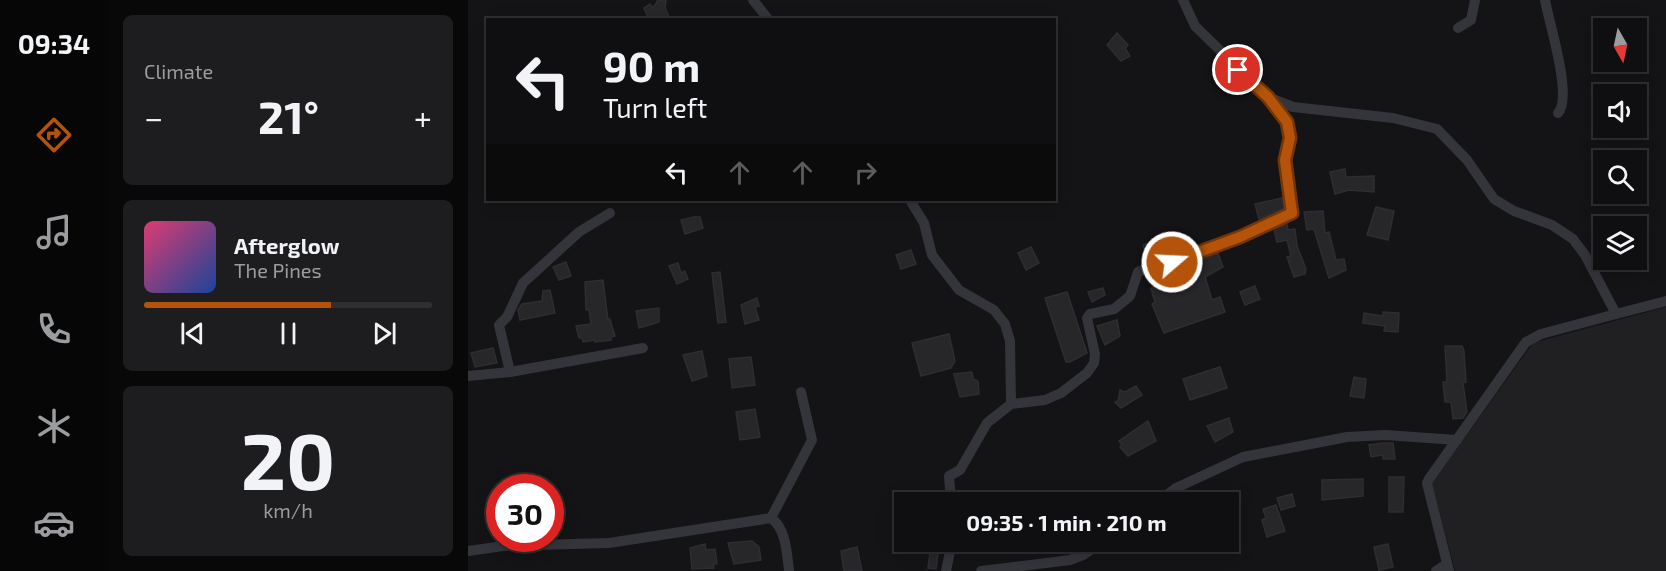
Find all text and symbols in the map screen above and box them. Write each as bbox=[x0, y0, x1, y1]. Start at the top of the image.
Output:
north arrow bbox=[1593, 18, 1647, 72]
map controls bbox=[1593, 18, 1647, 270]
text: 09:34 bbox=[18, 27, 90, 59]
text: 90 m bbox=[603, 40, 700, 90]
icon: left bbox=[504, 42, 582, 120]
pin bbox=[1212, 44, 1263, 95]
icon: arrive bbox=[1221, 53, 1254, 86]
text: Climate bbox=[144, 59, 213, 83]
button: sound bbox=[1593, 84, 1647, 138]
text: 21° bbox=[258, 89, 319, 143]
text: Turn left bbox=[603, 91, 707, 123]
text: − bbox=[144, 97, 163, 137]
text: + bbox=[414, 97, 432, 137]
icon: directions bbox=[33, 114, 75, 156]
button: search bbox=[1593, 150, 1647, 204]
icon: left bbox=[660, 156, 693, 189]
icon: ahead bbox=[723, 156, 756, 189]
icon: ahead bbox=[786, 156, 819, 189]
icon: right bbox=[849, 156, 882, 189]
icon: music bbox=[33, 211, 75, 253]
button: layers bbox=[1593, 216, 1647, 270]
position arrow bbox=[1140, 230, 1204, 294]
text: Afterglow bbox=[234, 232, 339, 258]
text: The Pines bbox=[234, 258, 322, 282]
icon: phone bbox=[33, 308, 75, 350]
icon: previous bbox=[176, 317, 209, 350]
icon: pause bbox=[272, 317, 305, 350]
icon: next bbox=[368, 317, 401, 350]
icon: climate bbox=[33, 405, 75, 447]
text: 20 bbox=[241, 412, 335, 506]
speed limit sign: 30 bbox=[486, 474, 564, 552]
text: km/h bbox=[263, 498, 313, 522]
icon: car bbox=[33, 502, 75, 544]
text: 09:35 · 1 min · 210 m bbox=[966, 509, 1167, 535]

